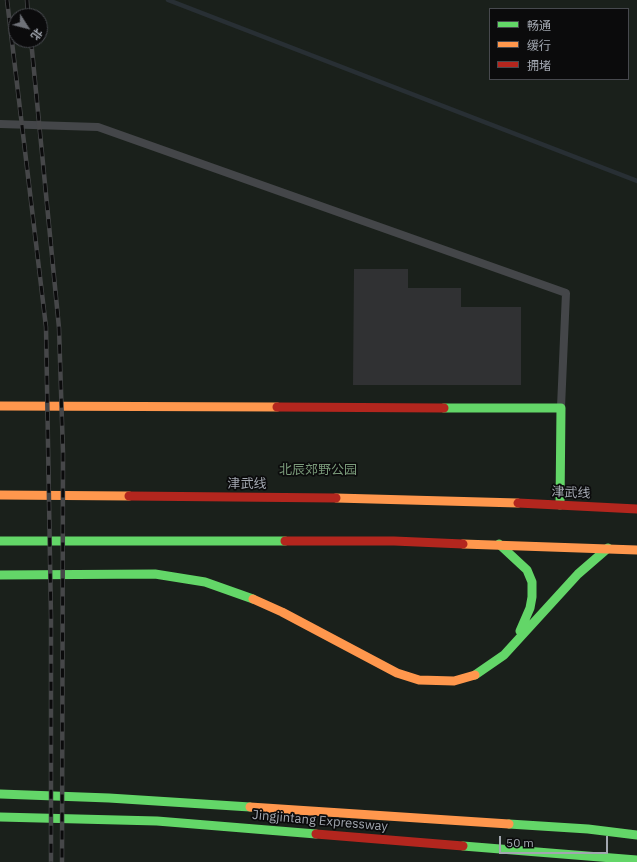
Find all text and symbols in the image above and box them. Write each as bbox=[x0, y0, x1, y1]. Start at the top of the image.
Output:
north arrow bbox=[8, 8, 48, 48]
legend bbox=[489, 8, 629, 80]
text: 畅通 bbox=[527, 18, 551, 33]
text: 北 bbox=[28, 26, 46, 43]
text: 缓行 bbox=[527, 38, 551, 53]
text: 拥堵 bbox=[527, 58, 551, 73]
park label: 北辰郊野公园 bbox=[279, 462, 357, 478]
street label: 津武线 bbox=[228, 476, 266, 492]
street label: 津武线 bbox=[551, 484, 591, 502]
street label: Jingjintang Expressway bbox=[251, 807, 389, 835]
scale bar bbox=[501, 828, 610, 854]
text: 50 m bbox=[506, 835, 534, 850]

